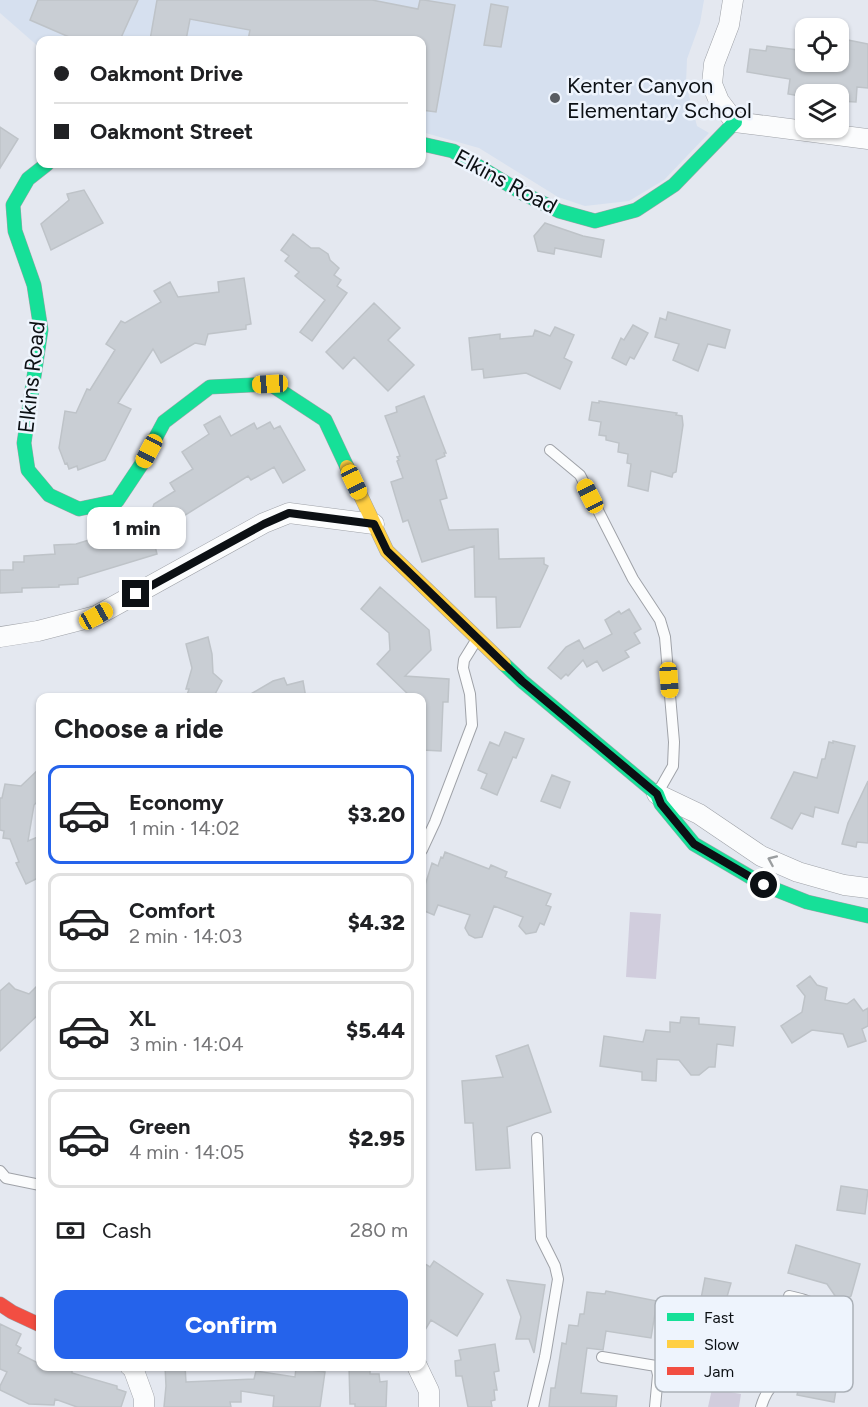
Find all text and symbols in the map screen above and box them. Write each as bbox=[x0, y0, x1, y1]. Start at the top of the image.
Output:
map controls bbox=[795, 18, 849, 138]
button: locate bbox=[795, 18, 849, 72]
text: Oakmont Drive bbox=[90, 60, 243, 87]
place label: Kenter Canyon Elementary School bbox=[567, 72, 752, 124]
button: layers bbox=[795, 84, 849, 138]
marker: Kenter Canyon Elementary School bbox=[548, 91, 562, 105]
text: Oakmont Street bbox=[90, 118, 253, 145]
street label: Elkins Road bbox=[450, 143, 562, 220]
street label: Elkins Road bbox=[12, 320, 51, 434]
car bbox=[252, 374, 288, 394]
car bbox=[133, 431, 165, 471]
car bbox=[338, 462, 370, 502]
car bbox=[574, 476, 606, 516]
callout: 1 min bbox=[86, 507, 186, 549]
text: 1 min bbox=[113, 516, 160, 540]
route end bbox=[122, 580, 149, 607]
car bbox=[76, 599, 116, 633]
car bbox=[659, 661, 679, 699]
text: Choose a ride bbox=[54, 712, 223, 745]
icon: car bbox=[57, 788, 111, 842]
text: Economy bbox=[129, 789, 224, 816]
text: $3.20 bbox=[347, 801, 405, 828]
text: 1 min · 14:02 bbox=[129, 816, 240, 840]
one-way arrow bbox=[768, 856, 779, 868]
route start bbox=[750, 871, 777, 898]
icon: car bbox=[57, 896, 111, 950]
text: Comfort bbox=[129, 897, 215, 924]
text: $4.32 bbox=[348, 909, 405, 936]
text: 2 min · 14:03 bbox=[129, 924, 242, 948]
icon: car bbox=[57, 1004, 111, 1058]
text: XL bbox=[129, 1005, 156, 1032]
text: $5.44 bbox=[346, 1017, 405, 1044]
text: 3 min · 14:04 bbox=[129, 1032, 244, 1056]
icon: car bbox=[57, 1112, 111, 1166]
text: Green bbox=[129, 1113, 191, 1140]
text: $2.95 bbox=[348, 1125, 405, 1152]
text: 4 min · 14:05 bbox=[129, 1140, 244, 1164]
icon: cash bbox=[54, 1214, 87, 1247]
text: Cash bbox=[102, 1217, 152, 1244]
text: 280 m bbox=[350, 1218, 408, 1242]
button: Confirm bbox=[54, 1290, 408, 1359]
legend bbox=[655, 1296, 853, 1392]
text: Fast bbox=[704, 1308, 734, 1327]
text: Slow bbox=[704, 1335, 739, 1354]
text: Jam bbox=[704, 1362, 734, 1381]

